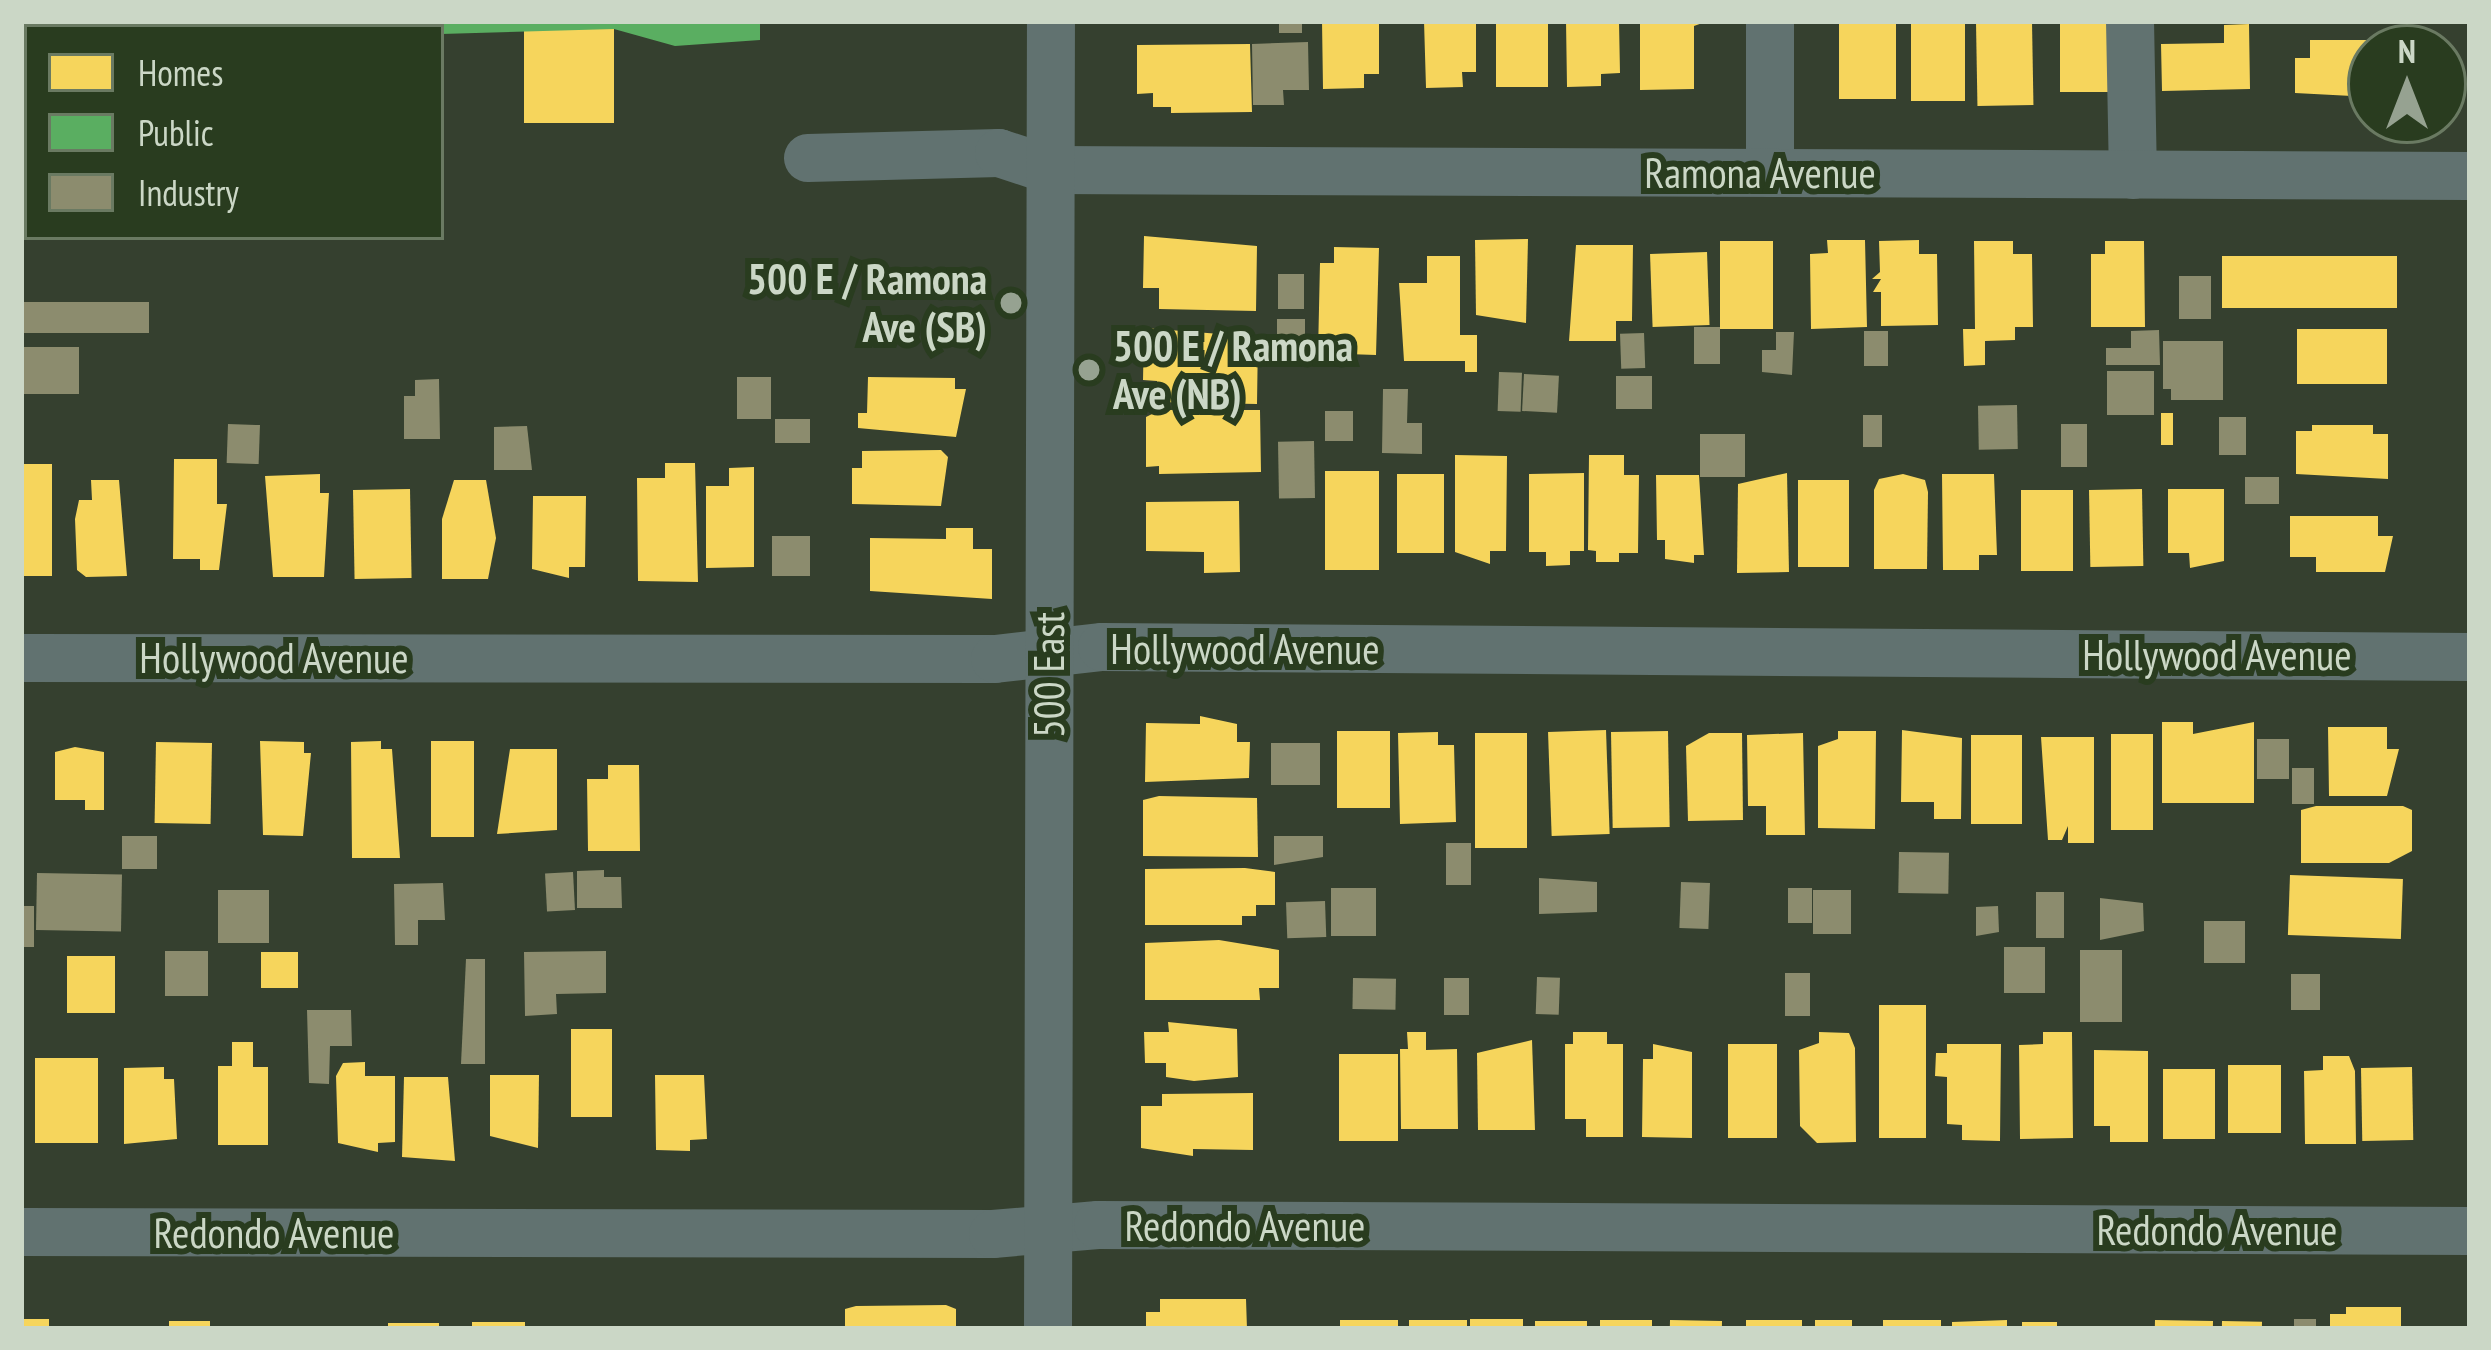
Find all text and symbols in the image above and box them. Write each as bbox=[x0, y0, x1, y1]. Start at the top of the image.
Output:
legend bbox=[24, 24, 444, 240]
north arrow bbox=[2347, 24, 2467, 144]
text: N bbox=[2398, 29, 2416, 72]
text: Homes bbox=[138, 49, 223, 96]
text: Public bbox=[138, 109, 214, 156]
street label: Ramona Avenue bbox=[1644, 148, 1876, 198]
text: Industry bbox=[138, 169, 239, 216]
place label: 500 E / Ramona Ave (SB) bbox=[747, 254, 987, 352]
marker: 500 E / Ramona Ave (SB) bbox=[998, 290, 1024, 316]
place label: 500 E / Ramona Ave (NB) bbox=[1113, 321, 1353, 419]
marker: 500 E / Ramona Ave (NB) bbox=[1076, 357, 1102, 383]
street label: 500 East bbox=[1024, 612, 1074, 738]
street label: Hollywood Avenue bbox=[1110, 624, 1380, 674]
street label: Hollywood Avenue bbox=[2082, 630, 2352, 680]
street label: Hollywood Avenue bbox=[139, 633, 409, 683]
street label: Redondo Avenue bbox=[1124, 1201, 1366, 1251]
street label: Redondo Avenue bbox=[2096, 1205, 2338, 1255]
street label: Redondo Avenue bbox=[153, 1208, 395, 1258]

